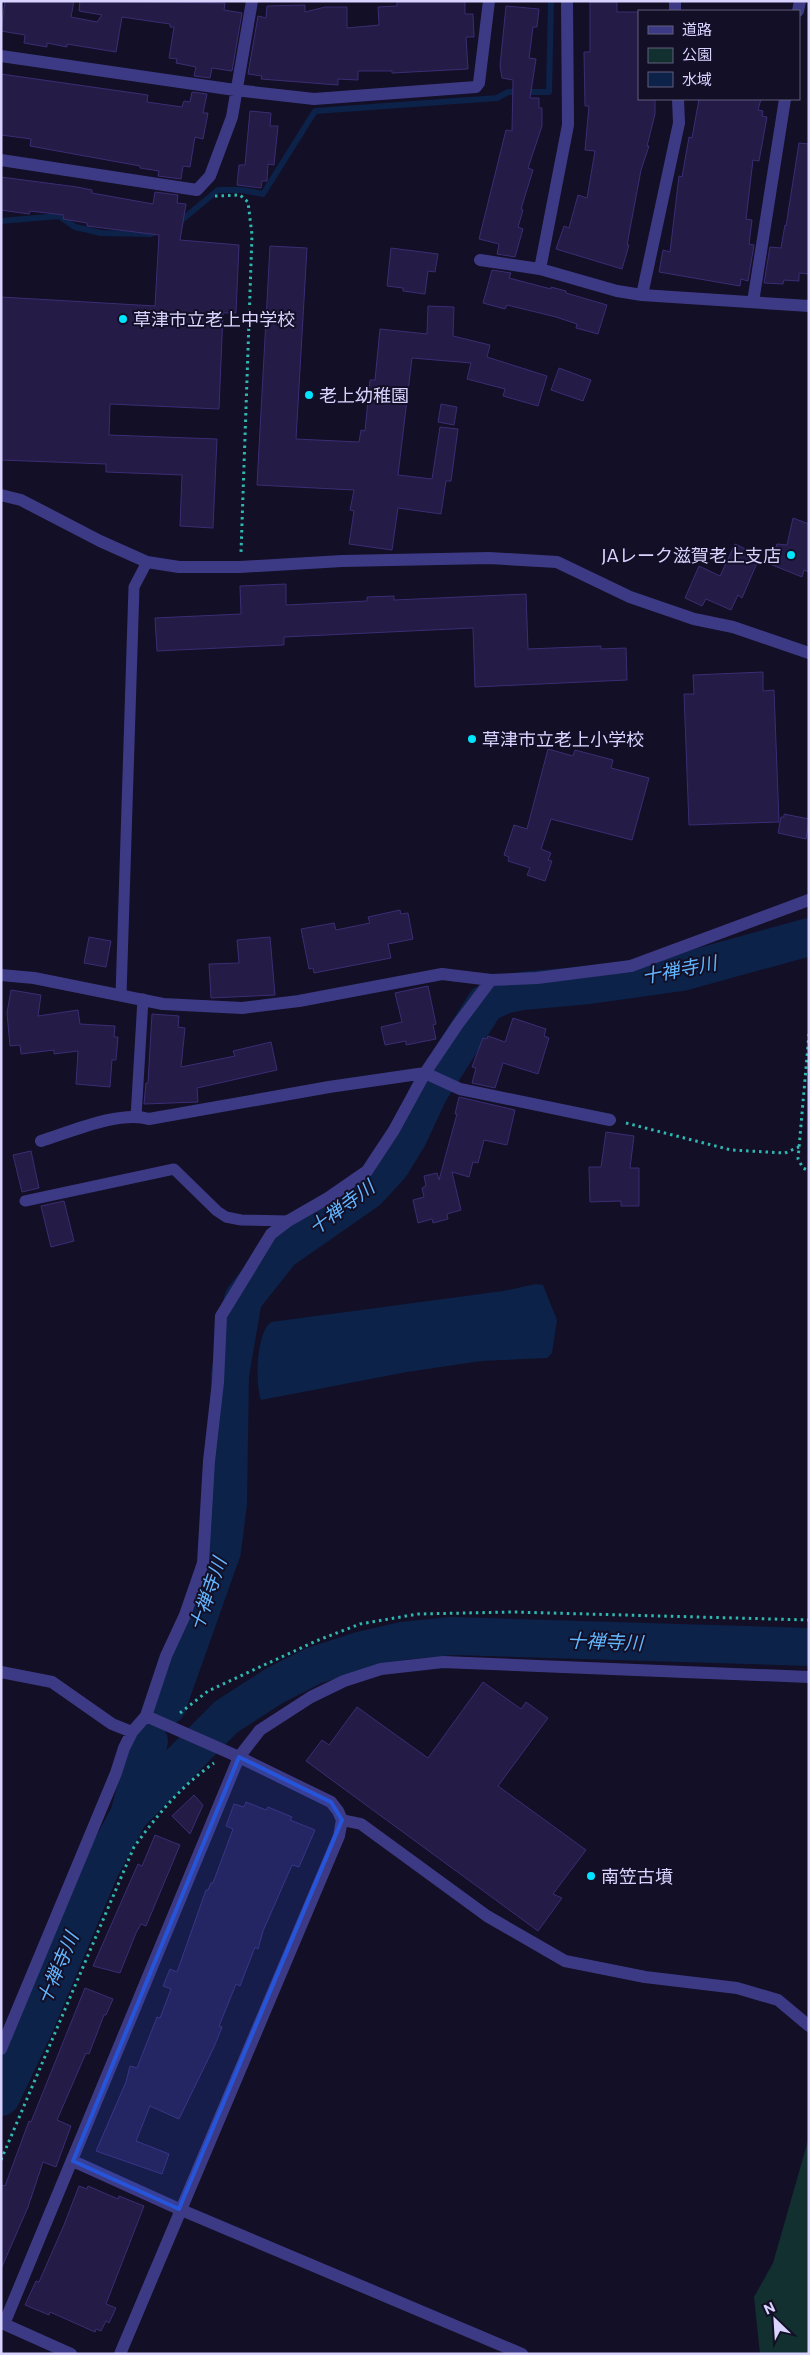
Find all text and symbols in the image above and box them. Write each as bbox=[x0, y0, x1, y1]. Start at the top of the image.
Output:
legend bbox=[638, 10, 800, 100]
text: 道路 bbox=[682, 20, 712, 38]
text: 公園 bbox=[682, 45, 712, 63]
text: 水域 bbox=[682, 70, 712, 88]
place label: 草津市立老上中学校 bbox=[133, 308, 295, 330]
marker: 草津市立老上中学校 bbox=[117, 313, 129, 325]
place label: 老上幼稚園 bbox=[319, 384, 409, 406]
marker: 老上幼稚園 bbox=[303, 389, 315, 401]
place label: JAレーク滋賀老上支店 bbox=[601, 544, 781, 566]
marker: JAレーク滋賀老上支店 bbox=[785, 549, 797, 561]
place label: 草津市立老上小学校 bbox=[482, 728, 644, 750]
marker: 草津市立老上小学校 bbox=[466, 733, 478, 745]
water label: 十禅寺川 bbox=[639, 950, 720, 988]
water label: 十禅寺川 bbox=[304, 1174, 380, 1239]
water label: 十禅寺川 bbox=[184, 1552, 231, 1634]
water label: 十禅寺川 bbox=[567, 1628, 645, 1654]
place label: 南笠古墳 bbox=[601, 1865, 673, 1887]
marker: 南笠古墳 bbox=[585, 1870, 597, 1882]
water label: 十禅寺川 bbox=[32, 1927, 83, 2007]
north arrow bbox=[750, 2295, 800, 2345]
text: N bbox=[761, 2298, 778, 2318]

